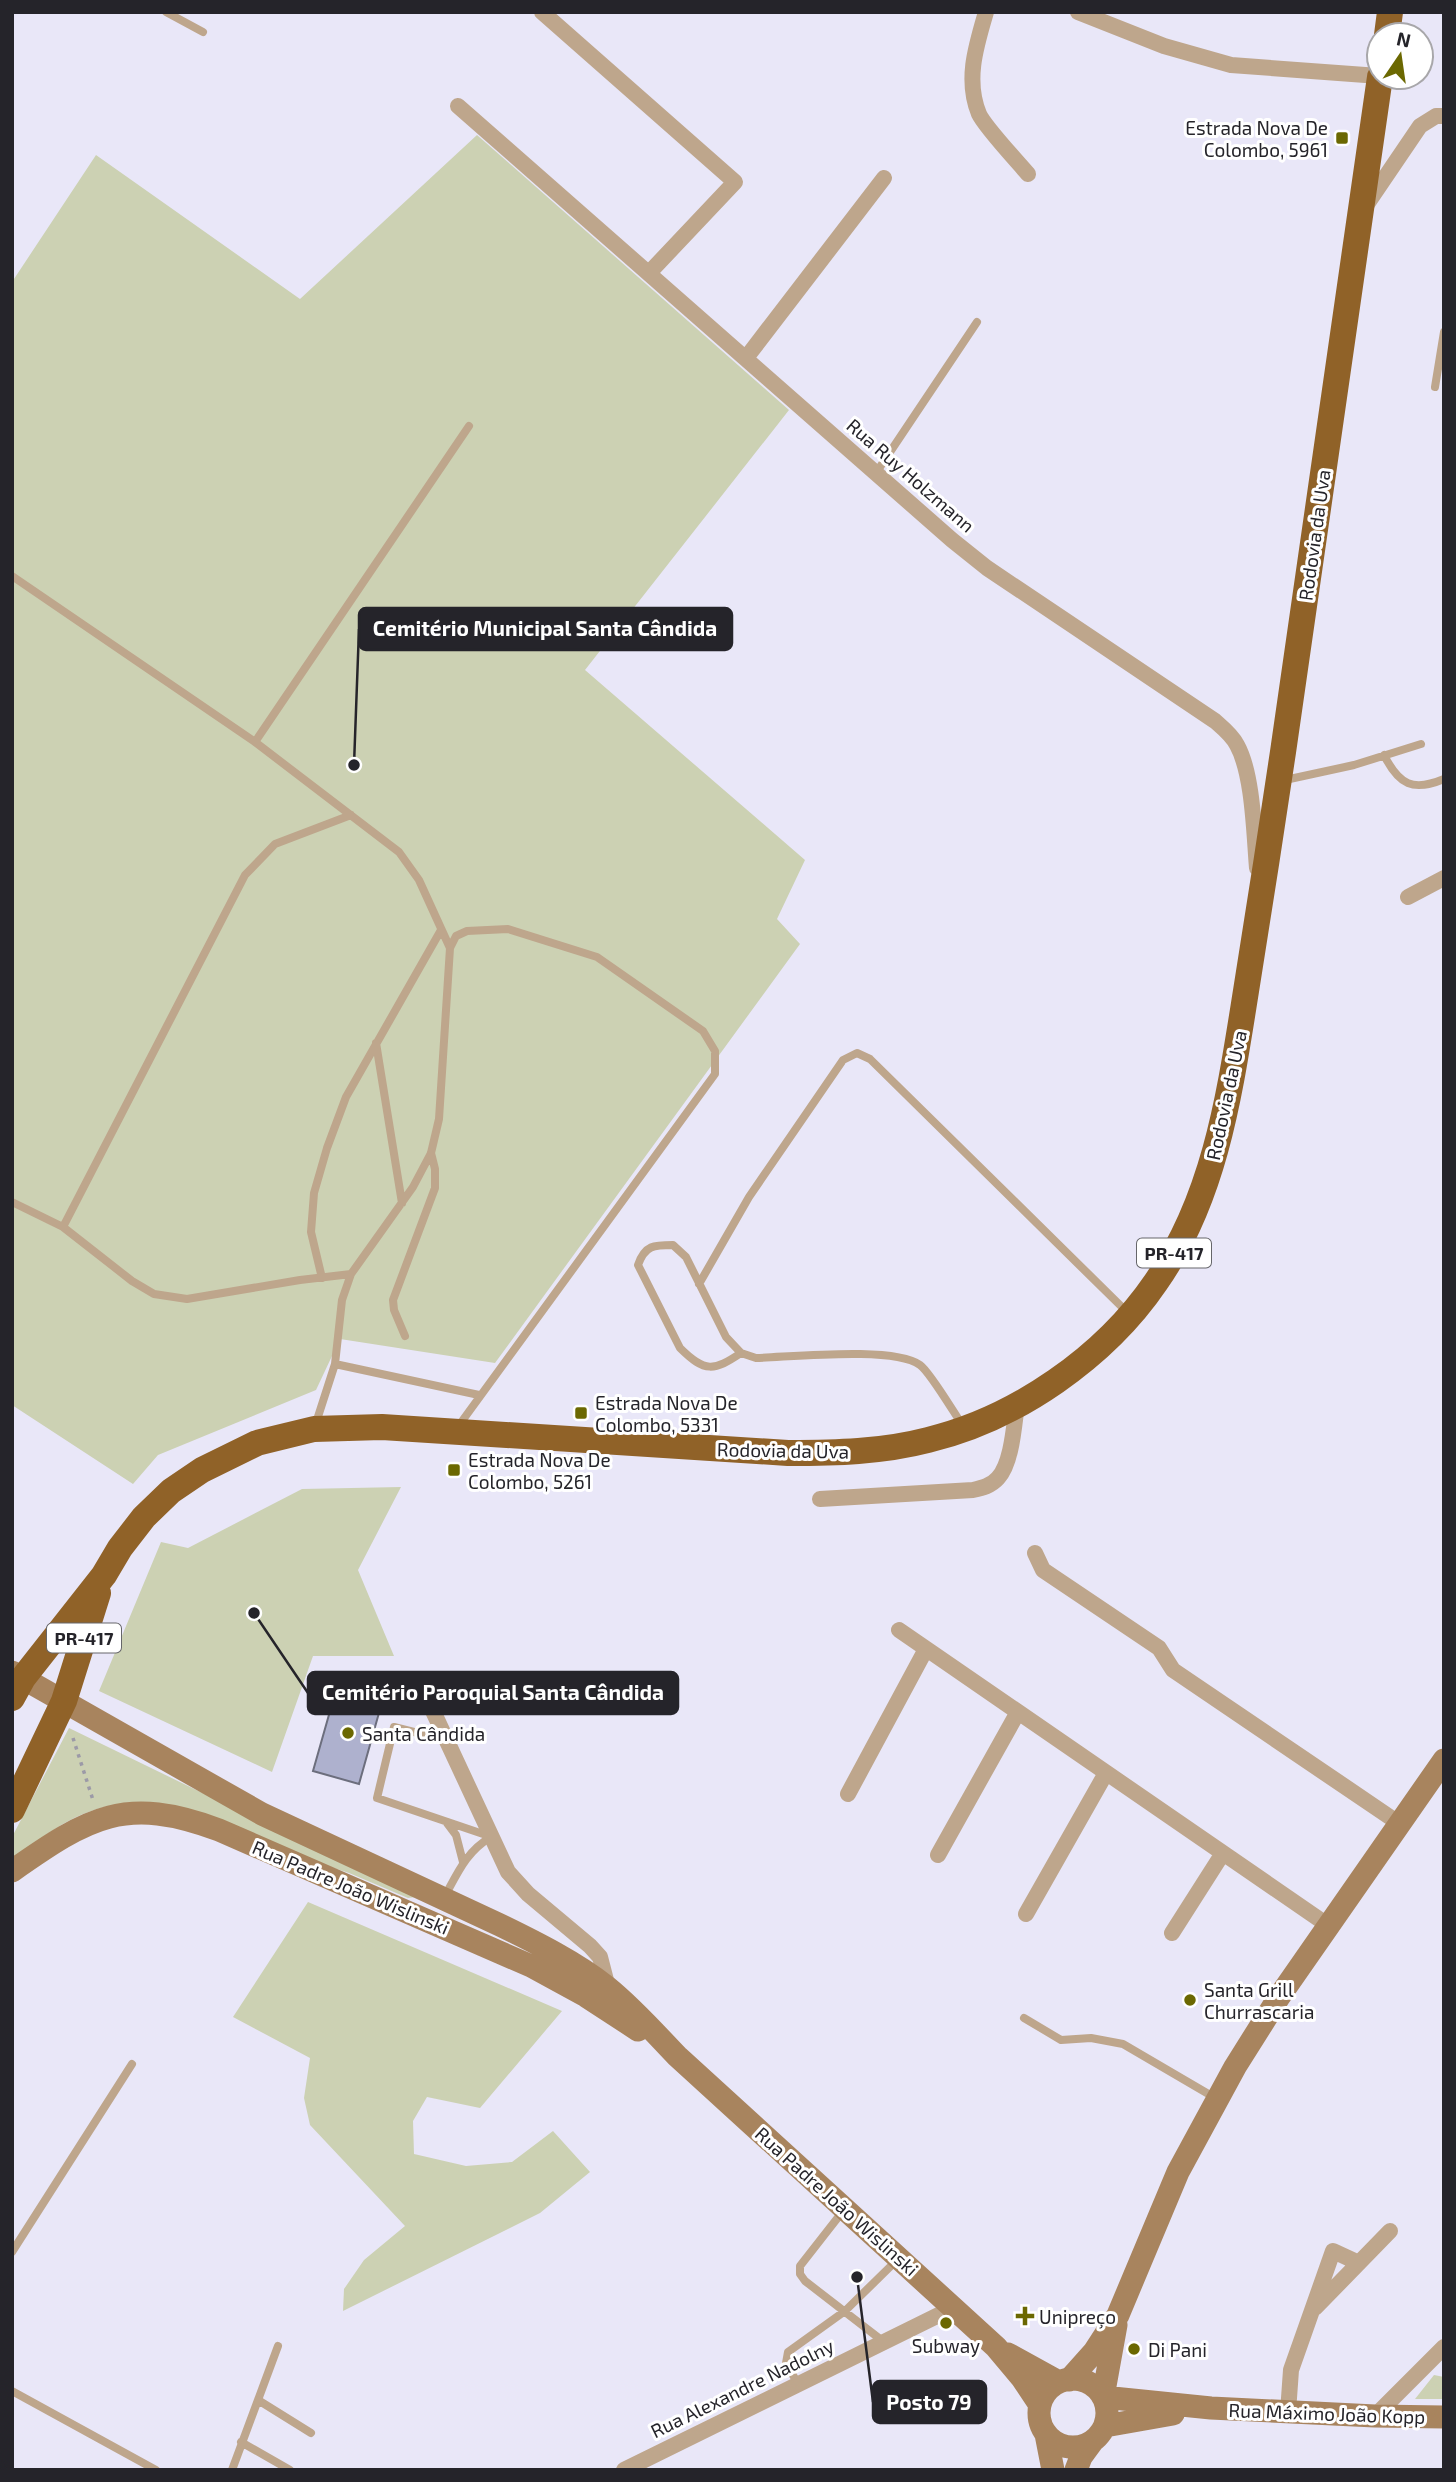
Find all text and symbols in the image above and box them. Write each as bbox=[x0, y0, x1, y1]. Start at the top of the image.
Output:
north arrow bbox=[1365, 21, 1435, 91]
text: N bbox=[1395, 26, 1413, 52]
place label: Estrada Nova De Colombo, 5961 bbox=[1185, 116, 1328, 161]
marker: Estrada Nova De Colombo, 5961 bbox=[1334, 130, 1350, 146]
street label: Rua Ruy Holzmann bbox=[842, 413, 980, 537]
street label: Rodovia da Uva bbox=[1293, 468, 1335, 602]
callout: Cemitério Municipal Santa Cândida bbox=[359, 608, 732, 650]
text: Cemitério Municipal Santa Cândida bbox=[373, 615, 717, 640]
street label: Rodovia da Uva bbox=[1201, 1028, 1251, 1162]
road number: PR-417 bbox=[1137, 1238, 1211, 1268]
place label: Estrada Nova De Colombo, 5331 bbox=[595, 1391, 738, 1436]
marker: Estrada Nova De Colombo, 5331 bbox=[573, 1405, 589, 1421]
street label: Rodovia da Uva bbox=[717, 1437, 849, 1463]
place label: Estrada Nova De Colombo, 5261 bbox=[468, 1448, 611, 1493]
marker: Estrada Nova De Colombo, 5261 bbox=[446, 1462, 462, 1478]
road number: PR-417 bbox=[47, 1624, 121, 1652]
callout: Cemitério Paroquial Santa Cândida bbox=[308, 1672, 678, 1714]
text: Cemitério Paroquial Santa Cândida bbox=[322, 1679, 664, 1704]
place label: Santa Cândida bbox=[362, 1722, 485, 1745]
marker: Santa Cândida bbox=[340, 1725, 356, 1741]
street label: Rua Padre João Wislinski bbox=[249, 1835, 453, 1939]
place label: Santa Grill Churrascaria bbox=[1204, 1978, 1315, 2023]
marker: Santa Grill Churrascaria bbox=[1182, 1992, 1198, 2008]
street label: Rua Padre João Wislinski bbox=[751, 2122, 923, 2280]
place label: Unipreço bbox=[1039, 2305, 1116, 2329]
marker: Unipreço bbox=[1017, 2308, 1033, 2324]
marker: Subway bbox=[938, 2315, 954, 2331]
street label: Rua Alexandre Nadolny bbox=[647, 2334, 837, 2442]
place label: Subway bbox=[912, 2334, 980, 2357]
place label: Di Pani bbox=[1148, 2338, 1207, 2361]
marker: Di Pani bbox=[1126, 2341, 1142, 2357]
callout: Posto 79 bbox=[873, 2381, 986, 2423]
text: Posto 79 bbox=[886, 2389, 972, 2414]
street label: Rua Máximo João Kopp bbox=[1228, 2398, 1426, 2428]

